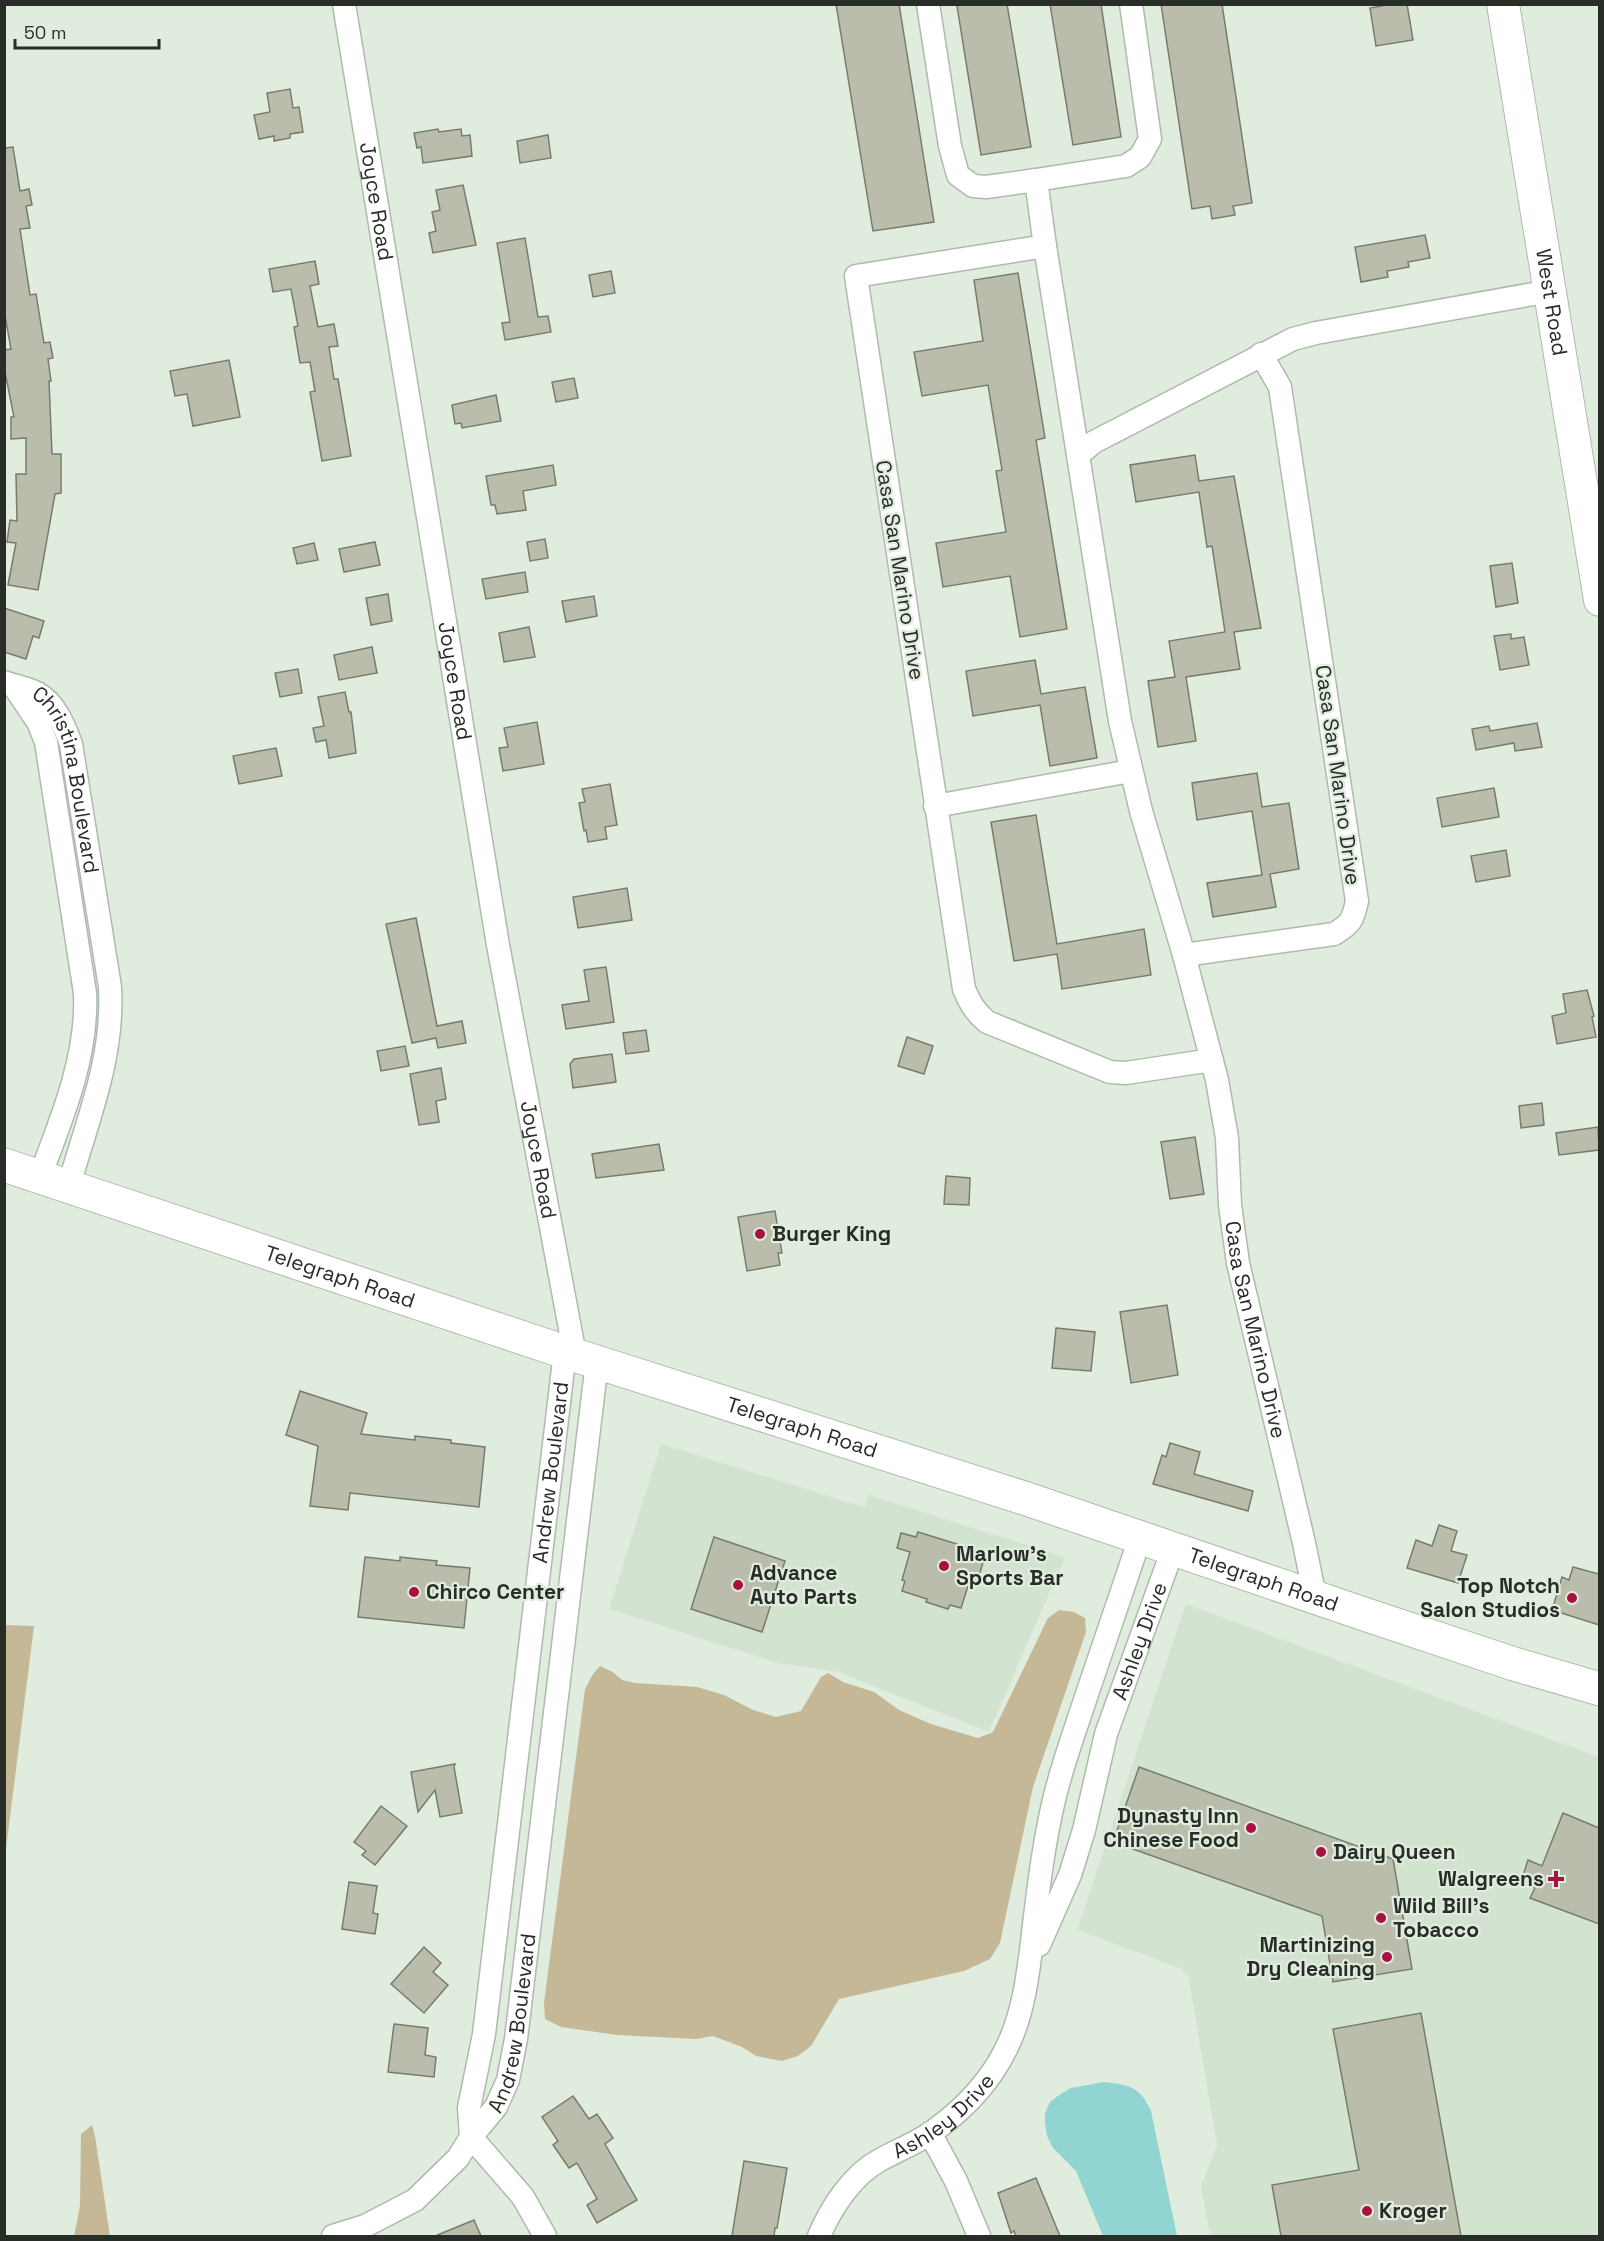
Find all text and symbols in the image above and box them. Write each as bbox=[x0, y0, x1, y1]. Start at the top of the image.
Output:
scale bar bbox=[15, 12, 159, 50]
text: 50 m bbox=[24, 21, 66, 44]
street label: Joyce Road bbox=[354, 140, 400, 263]
street label: West Road bbox=[1530, 247, 1574, 357]
street label: Casa San Marino Drive bbox=[870, 458, 931, 682]
street label: Joyce Road bbox=[432, 620, 478, 742]
street label: Casa San Marino Drive bbox=[1310, 663, 1367, 887]
street label: Christina Boulevard bbox=[27, 680, 106, 875]
street label: Joyce Road bbox=[514, 1098, 563, 1221]
street label: Casa San Marino Drive bbox=[1219, 1219, 1293, 1441]
place label: Burger King bbox=[772, 1220, 891, 1247]
marker: Burger King bbox=[753, 1227, 767, 1241]
street label: Telegraph Road bbox=[261, 1239, 419, 1314]
street label: Andrew Boulevard bbox=[526, 1380, 574, 1565]
street label: Telegraph Road bbox=[723, 1390, 881, 1464]
place label: Marlow's Sports Bar bbox=[956, 1540, 1064, 1591]
street label: Telegraph Road bbox=[1185, 1541, 1342, 1617]
place label: Advance Auto Parts bbox=[750, 1559, 857, 1610]
marker: Marlow's Sports Bar bbox=[937, 1559, 951, 1573]
place label: Top Notch Salon Studios bbox=[1420, 1572, 1560, 1623]
place label: Chirco Center bbox=[426, 1578, 564, 1605]
marker: Advance Auto Parts bbox=[731, 1578, 745, 1592]
street label: Ashley Drive bbox=[1105, 1578, 1173, 1704]
marker: Chirco Center bbox=[407, 1585, 421, 1599]
marker: Top Notch Salon Studios bbox=[1565, 1591, 1579, 1605]
place label: Dynasty Inn Chinese Food bbox=[1103, 1802, 1239, 1853]
marker: Dynasty Inn Chinese Food bbox=[1244, 1821, 1258, 1835]
place label: Dairy Queen bbox=[1333, 1838, 1456, 1865]
marker: Dairy Queen bbox=[1314, 1845, 1328, 1859]
place label: Walgreens bbox=[1438, 1865, 1544, 1892]
marker: Walgreens bbox=[1549, 1872, 1563, 1886]
place label: Wild Bill's Tobacco bbox=[1393, 1892, 1489, 1943]
marker: Wild Bill's Tobacco bbox=[1374, 1911, 1388, 1925]
place label: Martinizing Dry Cleaning bbox=[1246, 1931, 1375, 1982]
street label: Andrew Boulevard bbox=[481, 1932, 542, 2117]
marker: Martinizing Dry Cleaning bbox=[1380, 1950, 1394, 1964]
street label: Ashley Drive bbox=[888, 2068, 1000, 2164]
place label: Kroger bbox=[1379, 2197, 1447, 2224]
marker: Kroger bbox=[1360, 2204, 1374, 2218]

